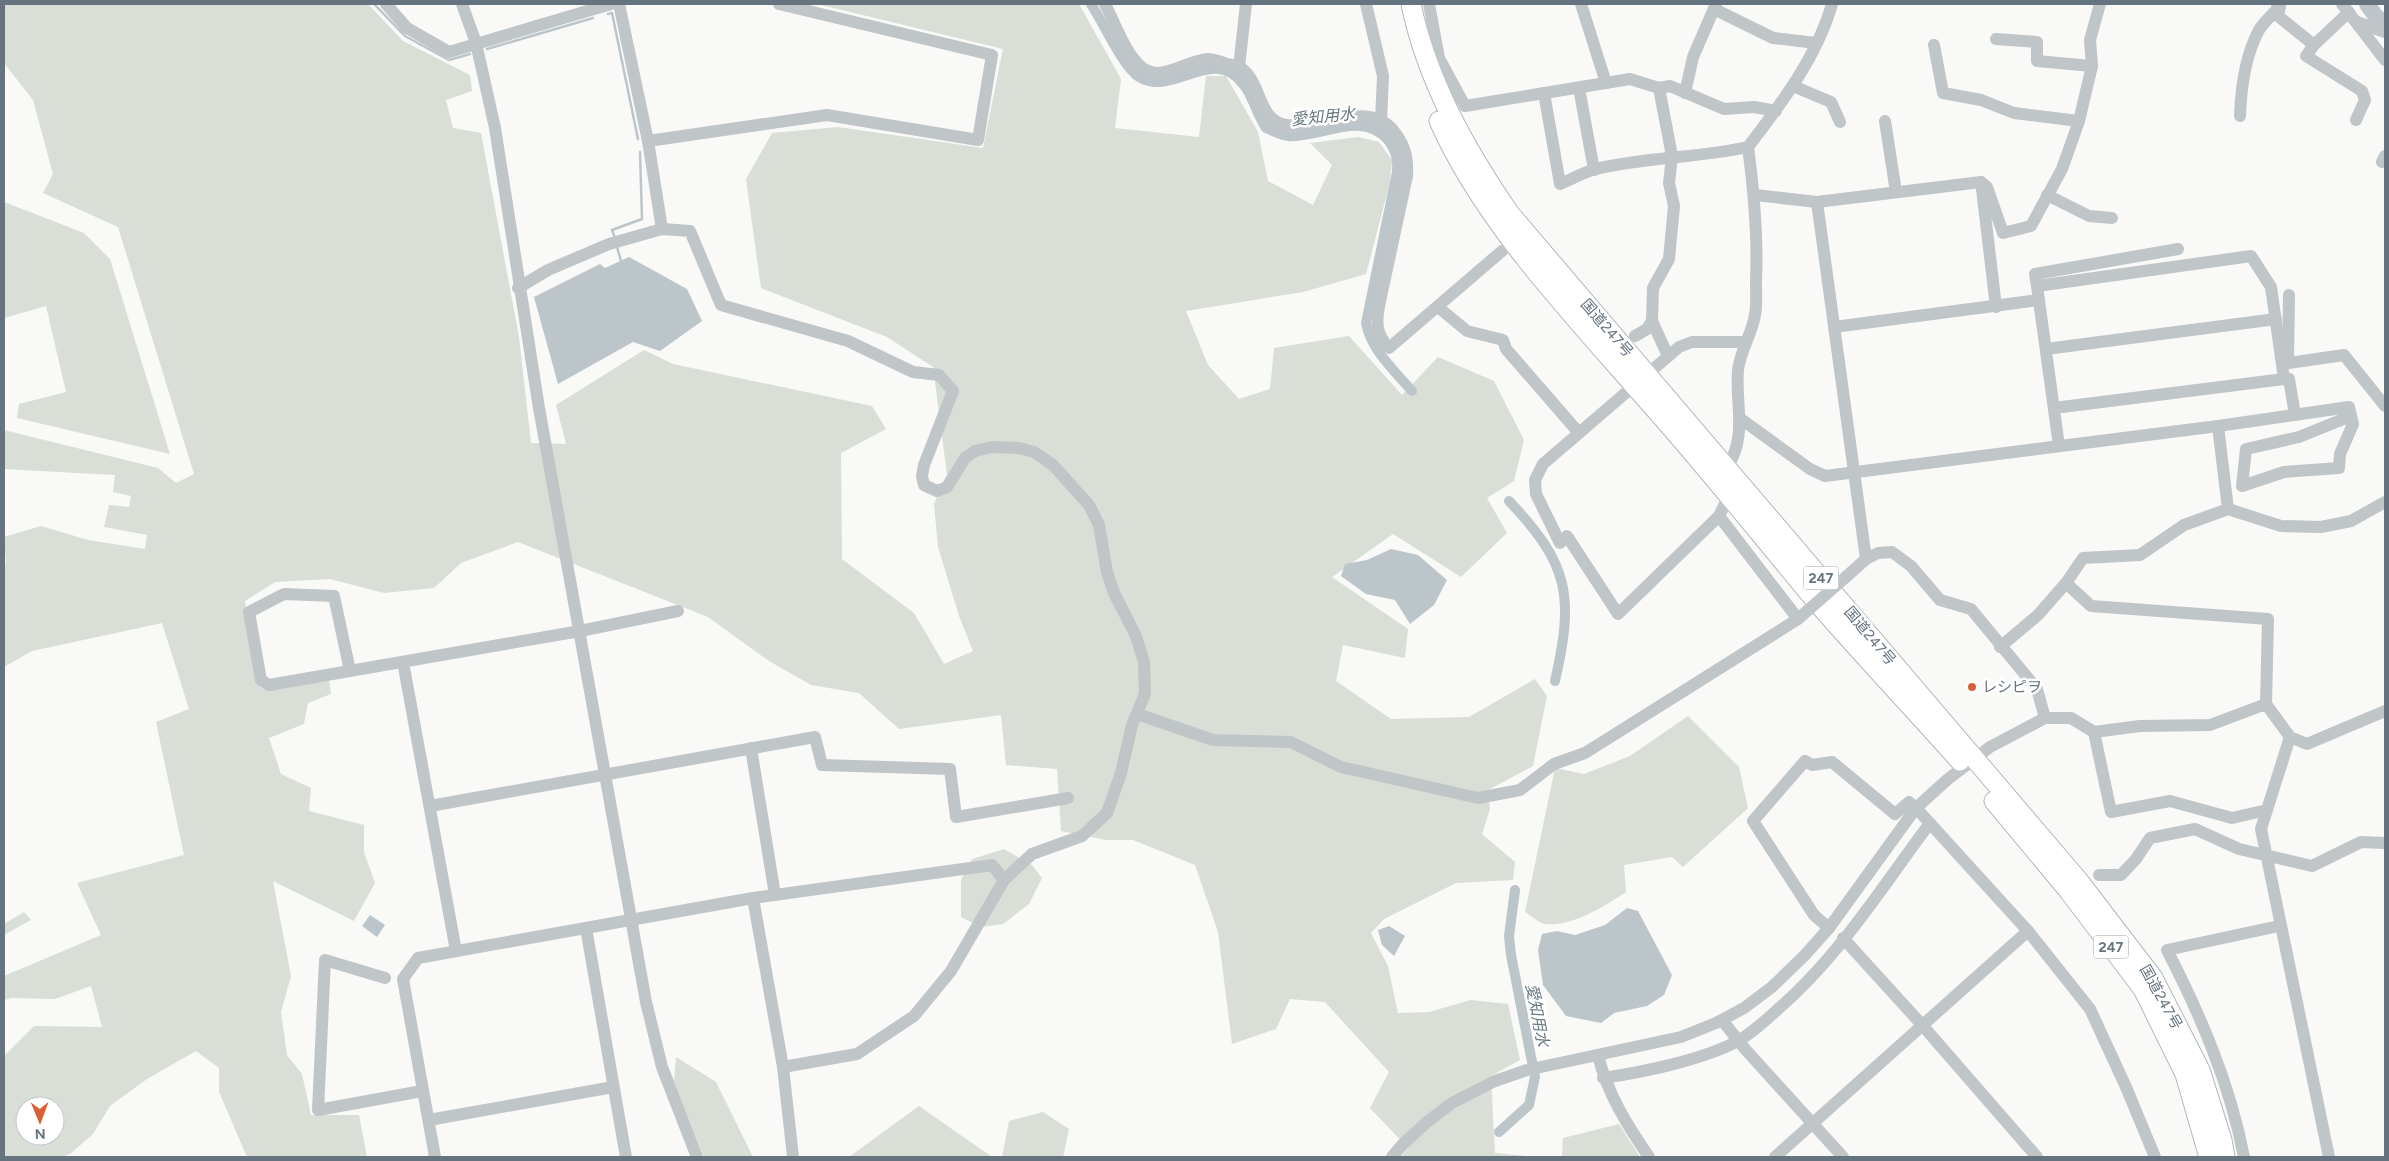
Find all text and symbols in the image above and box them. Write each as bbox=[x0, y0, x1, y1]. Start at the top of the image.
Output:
water label: 愛知用水 bbox=[1290, 103, 1358, 129]
street label: 国道247号 bbox=[1577, 295, 1637, 361]
road number: 247 bbox=[1804, 566, 1838, 590]
street label: 国道247号 bbox=[1840, 603, 1900, 669]
place label: レシピヲ bbox=[1982, 678, 2042, 696]
marker: レシピヲ bbox=[1966, 681, 1978, 693]
road number: 247 bbox=[2094, 936, 2128, 959]
street label: 国道247号 bbox=[2136, 962, 2186, 1032]
water label: 愛知用水 bbox=[1522, 982, 1553, 1050]
north arrow bbox=[15, 1096, 65, 1146]
text: N bbox=[35, 1125, 46, 1142]

